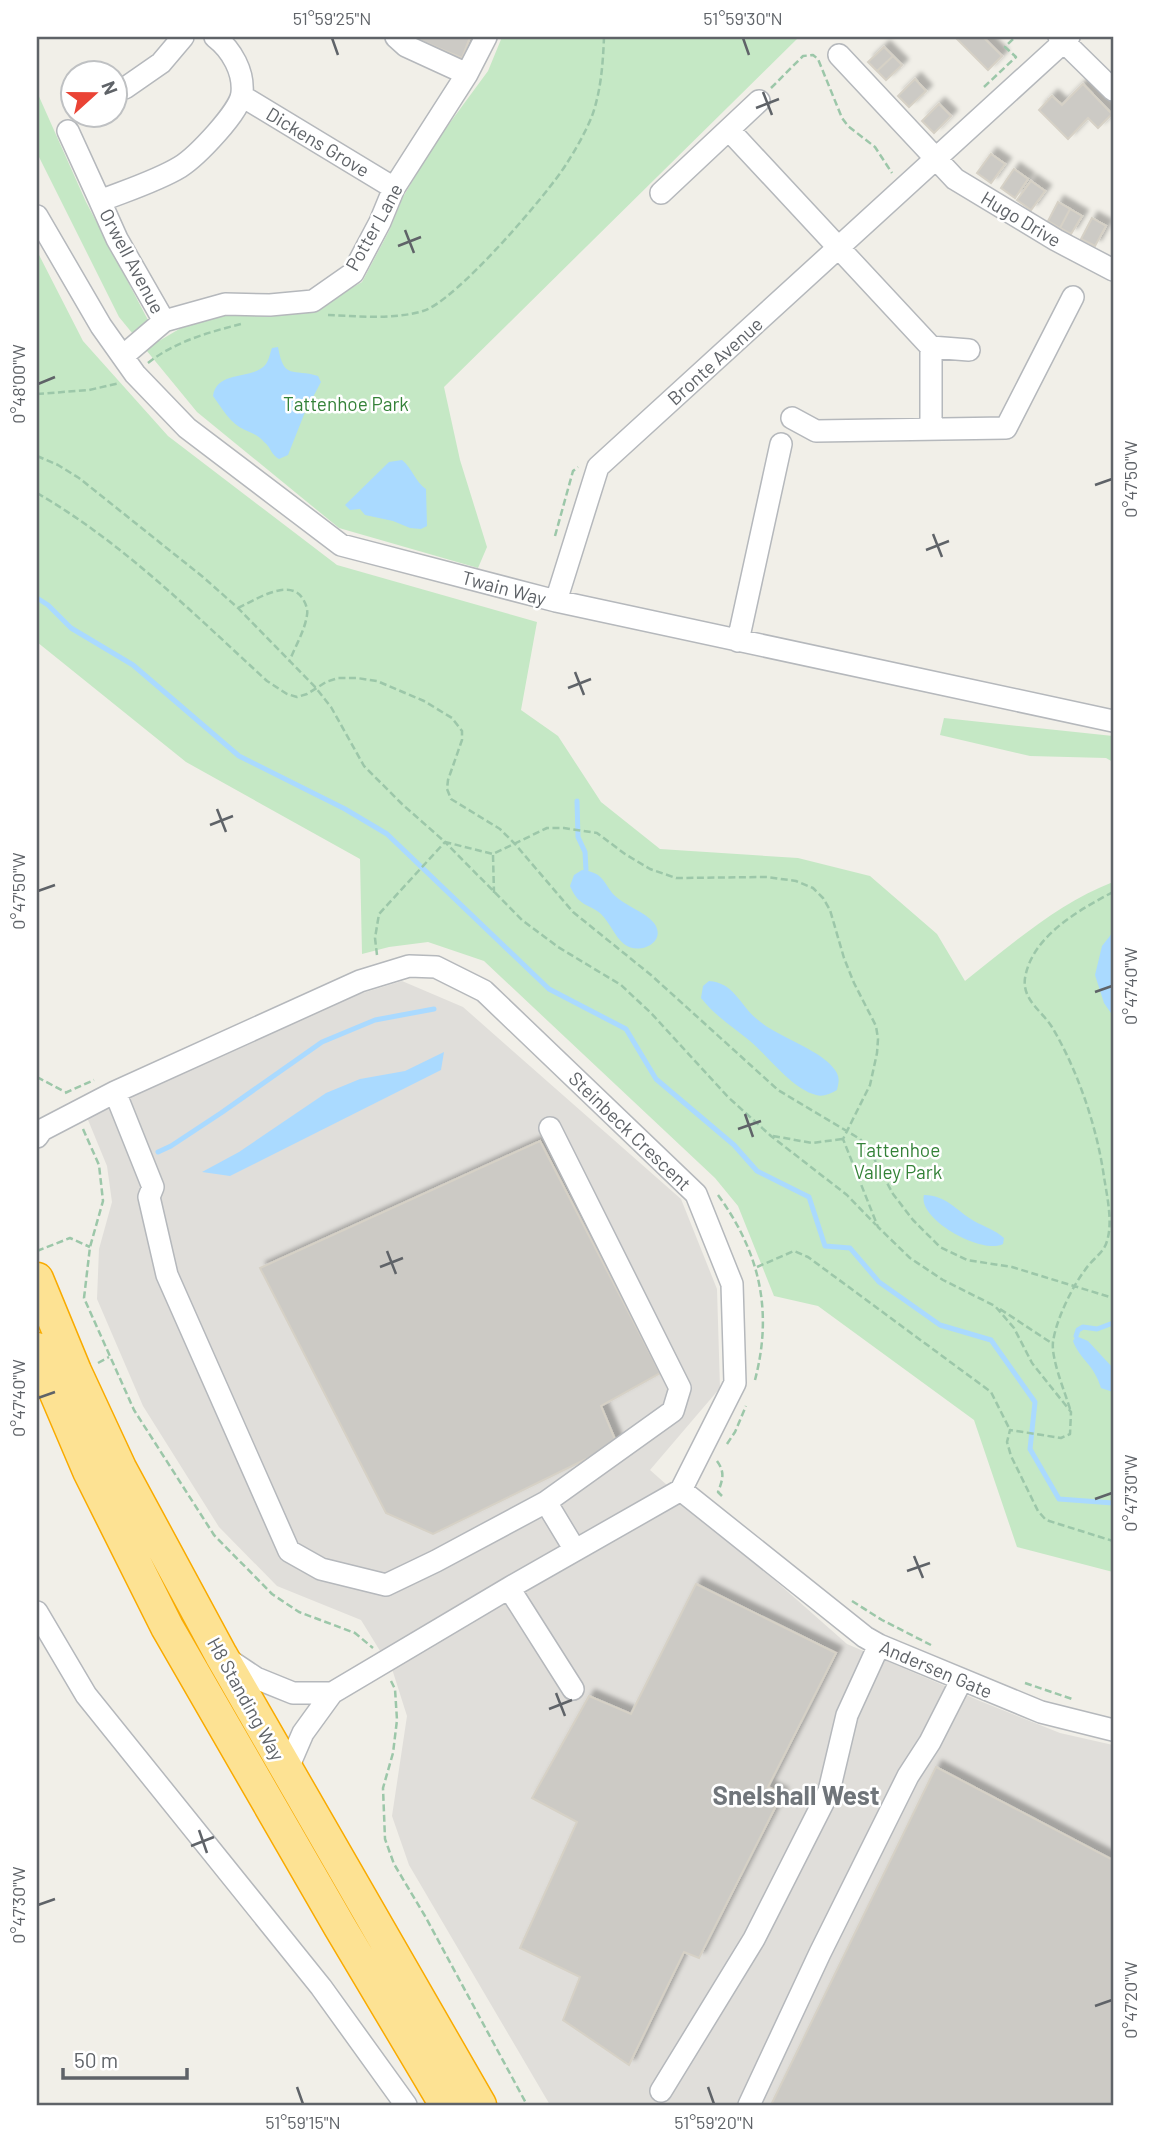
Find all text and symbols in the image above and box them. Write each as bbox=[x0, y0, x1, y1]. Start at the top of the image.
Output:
text: 51°59'25"N bbox=[293, 7, 371, 29]
text: 51°59'30"N bbox=[703, 7, 783, 29]
north arrow bbox=[60, 60, 130, 130]
text: N bbox=[97, 78, 123, 98]
street label: Dickens Grove bbox=[263, 102, 374, 181]
street label: Potter Lane bbox=[340, 179, 407, 274]
street label: Hugo Drive bbox=[977, 186, 1065, 251]
street label: Orwell Avenue bbox=[95, 204, 170, 317]
street label: Bronte Avenue bbox=[662, 312, 767, 409]
text: 0°48'00"W bbox=[7, 344, 29, 424]
park label: Tattenhoe Park bbox=[283, 392, 409, 415]
text: 0°47'50"W bbox=[1119, 440, 1141, 518]
street label: Twain Way bbox=[459, 565, 549, 610]
text: 0°47'50"W bbox=[7, 852, 29, 930]
text: 0°47'40"W bbox=[1119, 947, 1141, 1025]
street label: Steinbeck Crescent bbox=[564, 1066, 696, 1195]
park label: Tattenhoe Valley Park bbox=[854, 1138, 942, 1183]
text: 0°47'40"W bbox=[7, 1359, 29, 1437]
text: 0°47'30"W bbox=[1119, 1454, 1141, 1532]
street label: H8 Standing Way bbox=[203, 1633, 290, 1765]
street label: Andersen Gate bbox=[876, 1634, 996, 1703]
district label: Snelshall West bbox=[712, 1779, 880, 1810]
text: 0°47'30"W bbox=[7, 1866, 29, 1944]
text: 0°47'20"W bbox=[1119, 1961, 1141, 2039]
scale bar bbox=[63, 2037, 187, 2081]
text: 50 m bbox=[74, 2047, 118, 2072]
text: 51°59'15"N bbox=[265, 2111, 341, 2133]
text: 51°59'20"N bbox=[674, 2111, 754, 2133]

